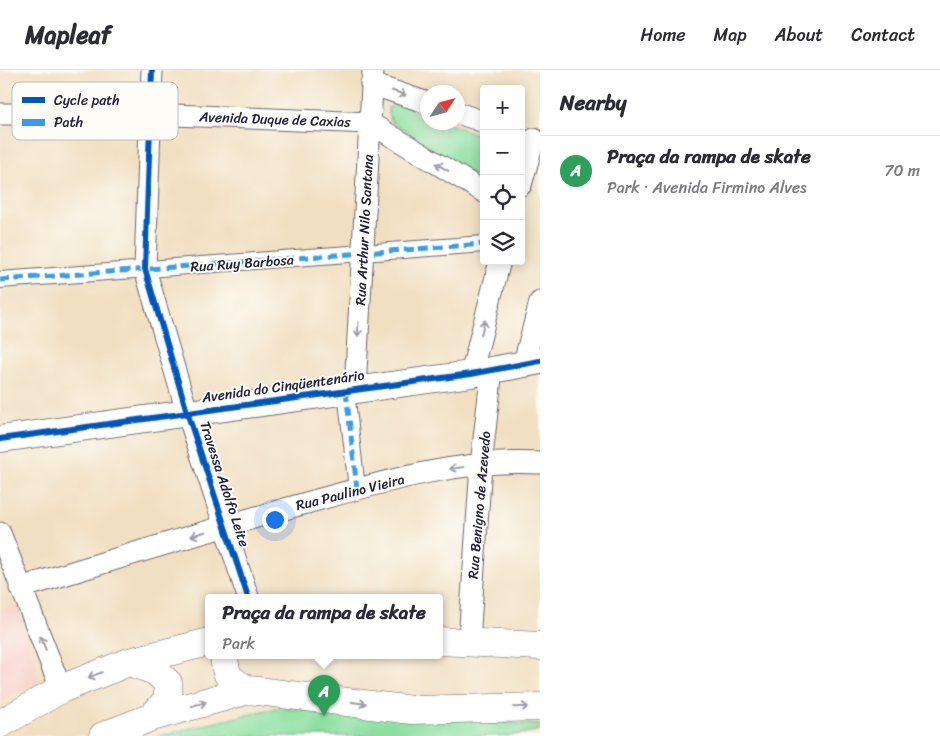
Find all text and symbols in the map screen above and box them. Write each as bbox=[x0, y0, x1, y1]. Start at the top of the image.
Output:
text: Mapleaf bbox=[25, 14, 111, 56]
text: Home bbox=[641, 19, 686, 51]
text: Map bbox=[714, 19, 747, 51]
text: About bbox=[775, 19, 823, 51]
text: Contact bbox=[851, 19, 915, 51]
legend bbox=[12, 82, 178, 140]
text: Nearby bbox=[560, 84, 626, 122]
north arrow bbox=[420, 85, 465, 130]
map controls bbox=[480, 85, 525, 265]
button: + bbox=[480, 85, 525, 130]
text: Cycle path bbox=[54, 88, 120, 113]
one-way arrow bbox=[391, 89, 407, 99]
street label: Avenida Duque de Caxias bbox=[198, 104, 352, 135]
text: Path bbox=[54, 110, 83, 135]
button: − bbox=[480, 130, 525, 175]
text: Praça da rampa de skate bbox=[607, 140, 811, 173]
street label: Rua Arthur Nilo Santana bbox=[348, 153, 381, 306]
text: A bbox=[571, 156, 581, 185]
text: 70 m bbox=[884, 156, 920, 185]
one-way arrow bbox=[436, 161, 450, 171]
text: Park · Avenida Firmino Alves bbox=[607, 173, 807, 202]
button: locate bbox=[480, 175, 525, 220]
button: layers bbox=[480, 220, 525, 265]
street label: Rua Ruy Barbosa bbox=[190, 247, 294, 280]
one-way arrow bbox=[479, 319, 488, 335]
one-way arrow bbox=[354, 321, 363, 337]
street label: Avenida do Cinqüentenário bbox=[199, 363, 366, 410]
street label: Travessa Adolfo Leite bbox=[192, 418, 257, 550]
street label: Rua Benigno de Azevedo bbox=[461, 430, 498, 580]
one-way arrow bbox=[449, 463, 465, 473]
street label: Rua Paulino Vieira bbox=[293, 467, 407, 518]
your location bbox=[262, 507, 288, 533]
one-way arrow bbox=[190, 530, 206, 540]
popup bbox=[205, 594, 443, 659]
text: Praça da rampa de skate bbox=[222, 596, 426, 629]
text: Park bbox=[222, 629, 255, 658]
one-way arrow bbox=[37, 636, 47, 651]
one-way arrow bbox=[88, 671, 103, 680]
pin: A bbox=[308, 675, 340, 716]
one-way arrow bbox=[191, 698, 207, 708]
one-way arrow bbox=[350, 698, 366, 708]
one-way arrow bbox=[513, 703, 529, 712]

